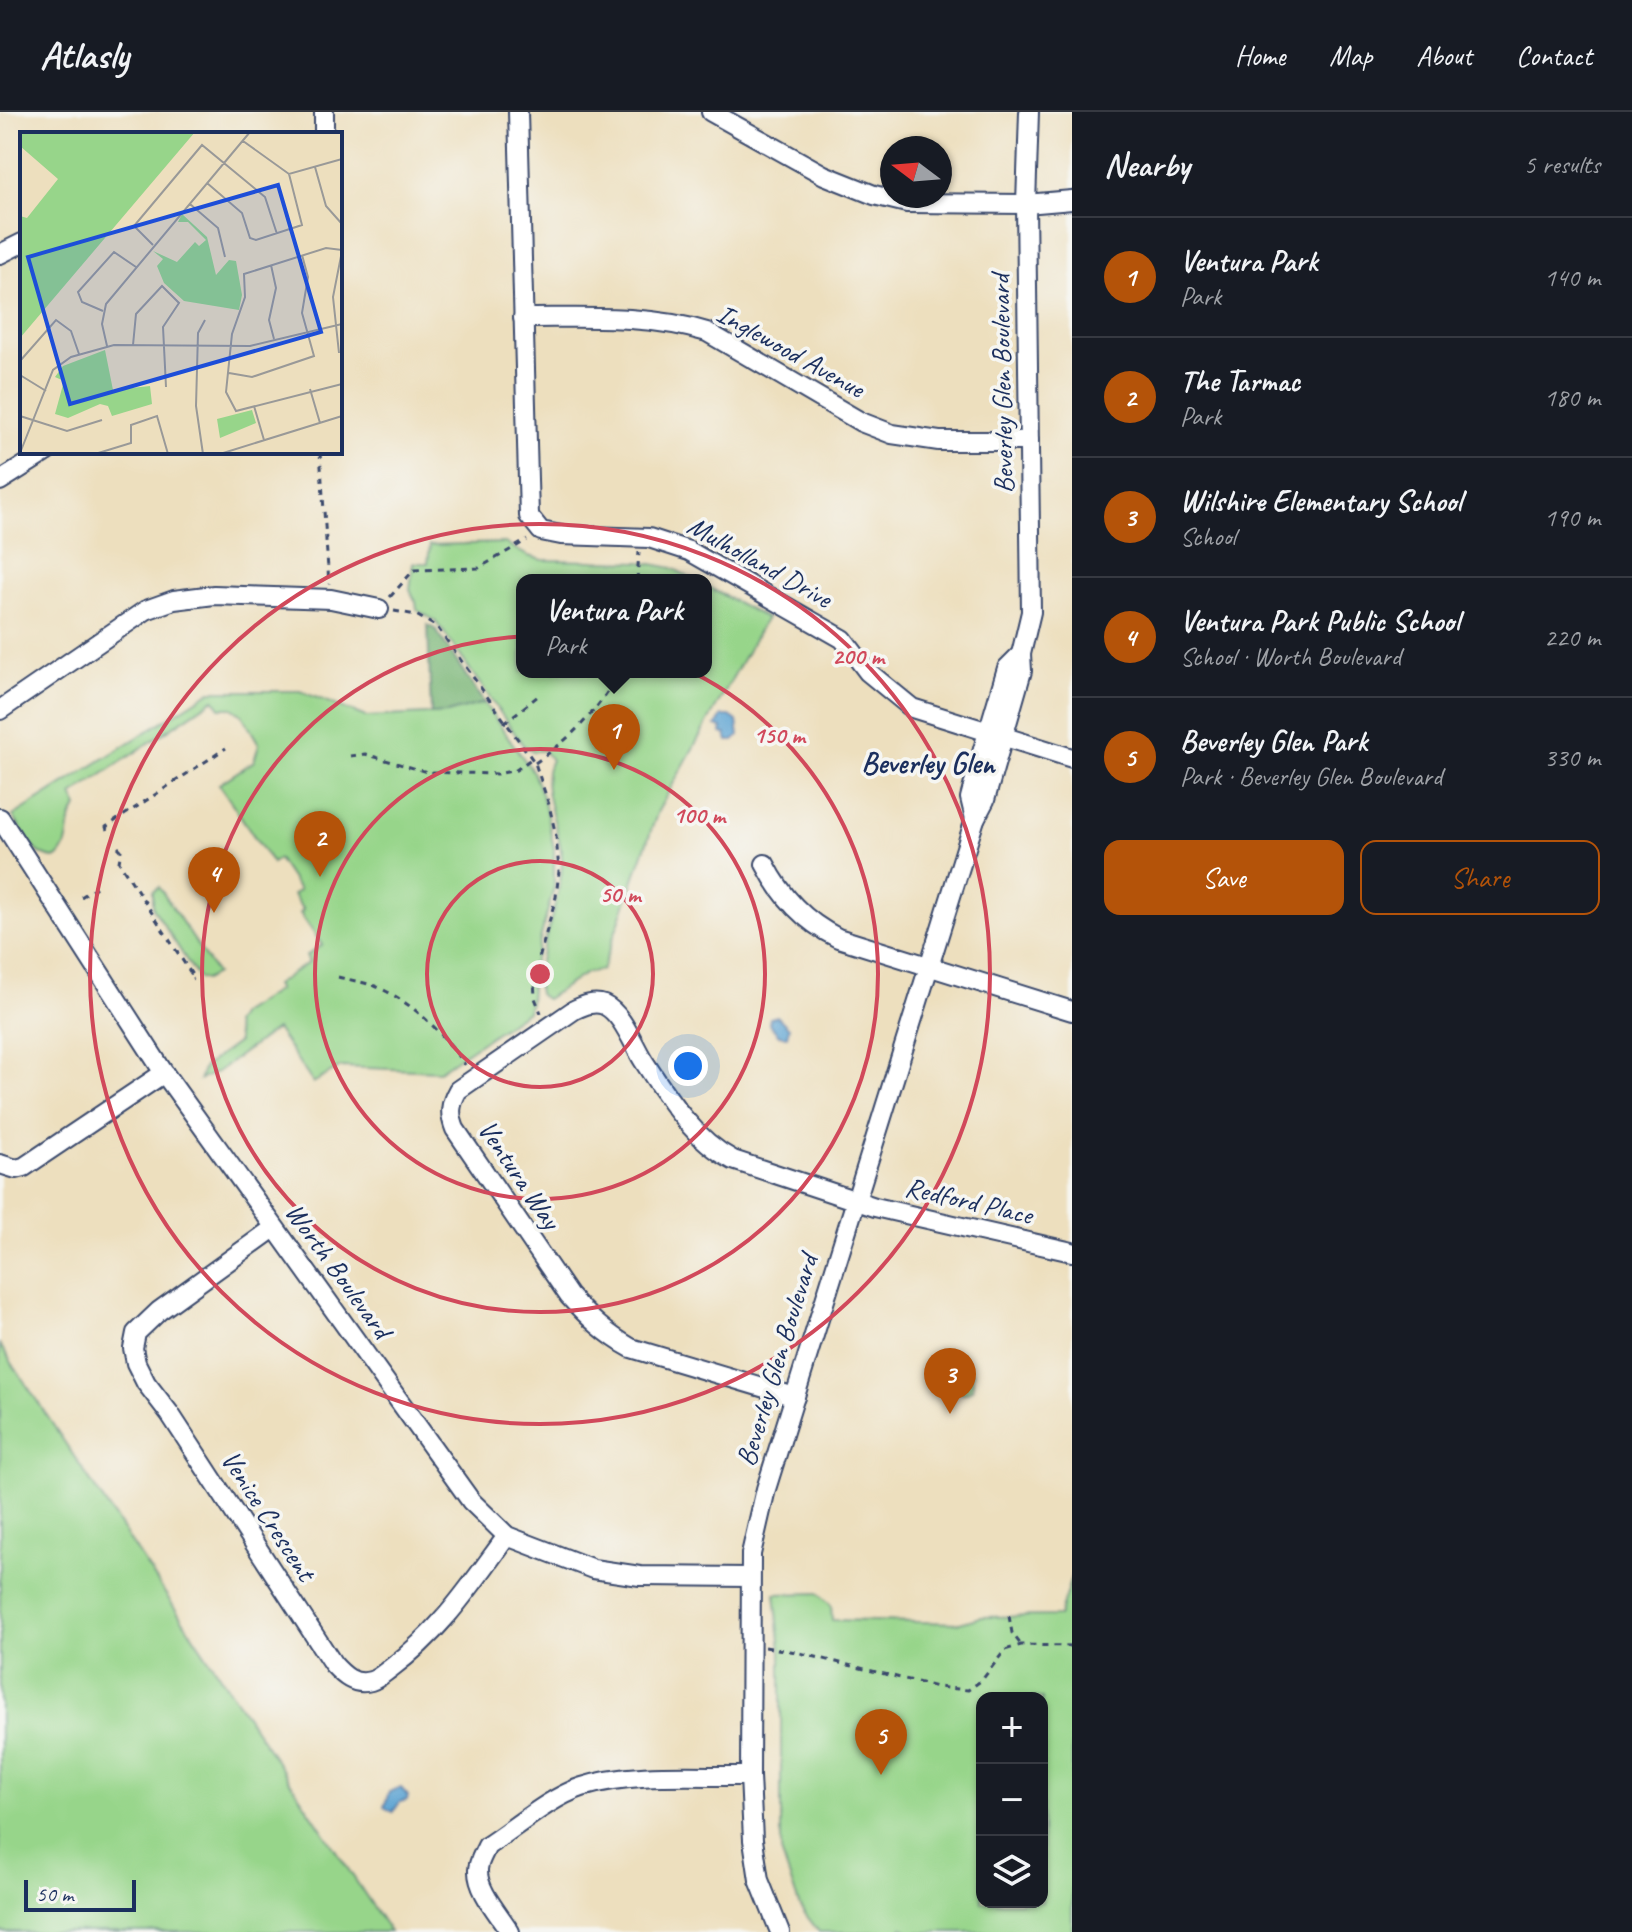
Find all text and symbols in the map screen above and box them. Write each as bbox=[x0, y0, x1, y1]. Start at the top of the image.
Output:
text: Atlasly bbox=[40, 32, 129, 79]
text: Home bbox=[1235, 38, 1285, 73]
text: Map bbox=[1329, 38, 1372, 73]
text: About bbox=[1416, 38, 1472, 73]
text: Contact bbox=[1516, 38, 1592, 73]
inset map bbox=[20, 132, 342, 454]
north arrow bbox=[880, 136, 952, 208]
text: Nearby bbox=[1104, 143, 1190, 186]
text: 5 results bbox=[1524, 148, 1600, 181]
text: Ventura Park bbox=[1180, 242, 1318, 280]
text: 1 bbox=[1124, 261, 1136, 294]
text: 140 m bbox=[1544, 261, 1600, 294]
street label: Beverley Glen Boulevard bbox=[982, 270, 1021, 494]
text: Park bbox=[1180, 280, 1221, 313]
street label: Inglewood Avenue bbox=[711, 295, 873, 406]
text: The Tarmac bbox=[1180, 362, 1300, 400]
text: 2 bbox=[1124, 381, 1136, 414]
text: 180 m bbox=[1544, 381, 1600, 414]
text: Park bbox=[1180, 400, 1221, 433]
text: Wilshire Elementary School bbox=[1180, 482, 1462, 520]
text: 3 bbox=[1124, 501, 1136, 534]
text: 190 m bbox=[1544, 501, 1600, 534]
street label: Mulholland Drive bbox=[682, 507, 840, 616]
text: School bbox=[1180, 520, 1236, 553]
popup bbox=[516, 574, 712, 678]
text: Ventura Park bbox=[545, 591, 683, 629]
text: Ventura Park Public School bbox=[1180, 602, 1460, 640]
text: 4 bbox=[1124, 621, 1136, 654]
text: 220 m bbox=[1544, 621, 1600, 654]
text: Park bbox=[545, 629, 587, 662]
text: School · Worth Boulevard bbox=[1180, 640, 1401, 673]
text: 200 m bbox=[832, 641, 886, 671]
pin: 1 bbox=[588, 704, 640, 770]
text: 150 m bbox=[753, 720, 807, 750]
text: Beverley Glen Park bbox=[1180, 722, 1367, 760]
text: 5 bbox=[1124, 741, 1136, 774]
text: 330 m bbox=[1544, 741, 1600, 774]
district label: Beverley Glen bbox=[861, 744, 997, 782]
text: Park · Beverley Glen Boulevard bbox=[1180, 760, 1442, 793]
text: 100 m bbox=[673, 800, 727, 830]
pin: 2 bbox=[294, 811, 346, 877]
button: Save bbox=[1104, 840, 1344, 915]
button: Share bbox=[1360, 840, 1600, 915]
pin: 4 bbox=[188, 847, 240, 913]
text: 50 m bbox=[600, 879, 643, 909]
centre of rings bbox=[526, 960, 554, 988]
your location bbox=[668, 1046, 708, 1086]
street label: Ventura Way bbox=[470, 1113, 570, 1237]
street label: Redford Place bbox=[902, 1169, 1038, 1233]
street label: Worth Boulevard bbox=[278, 1196, 402, 1348]
street label: Beverley Glen Boulevard bbox=[728, 1246, 826, 1470]
pin: 3 bbox=[924, 1348, 976, 1414]
street label: Venice Crescent bbox=[214, 1444, 325, 1589]
map controls bbox=[976, 1692, 1048, 1908]
button: + bbox=[976, 1692, 1048, 1764]
pin: 5 bbox=[855, 1709, 907, 1775]
button: − bbox=[976, 1764, 1048, 1836]
button: layers bbox=[976, 1836, 1048, 1908]
scale bar bbox=[24, 1876, 136, 1912]
text: 50 m bbox=[36, 1880, 73, 1908]

